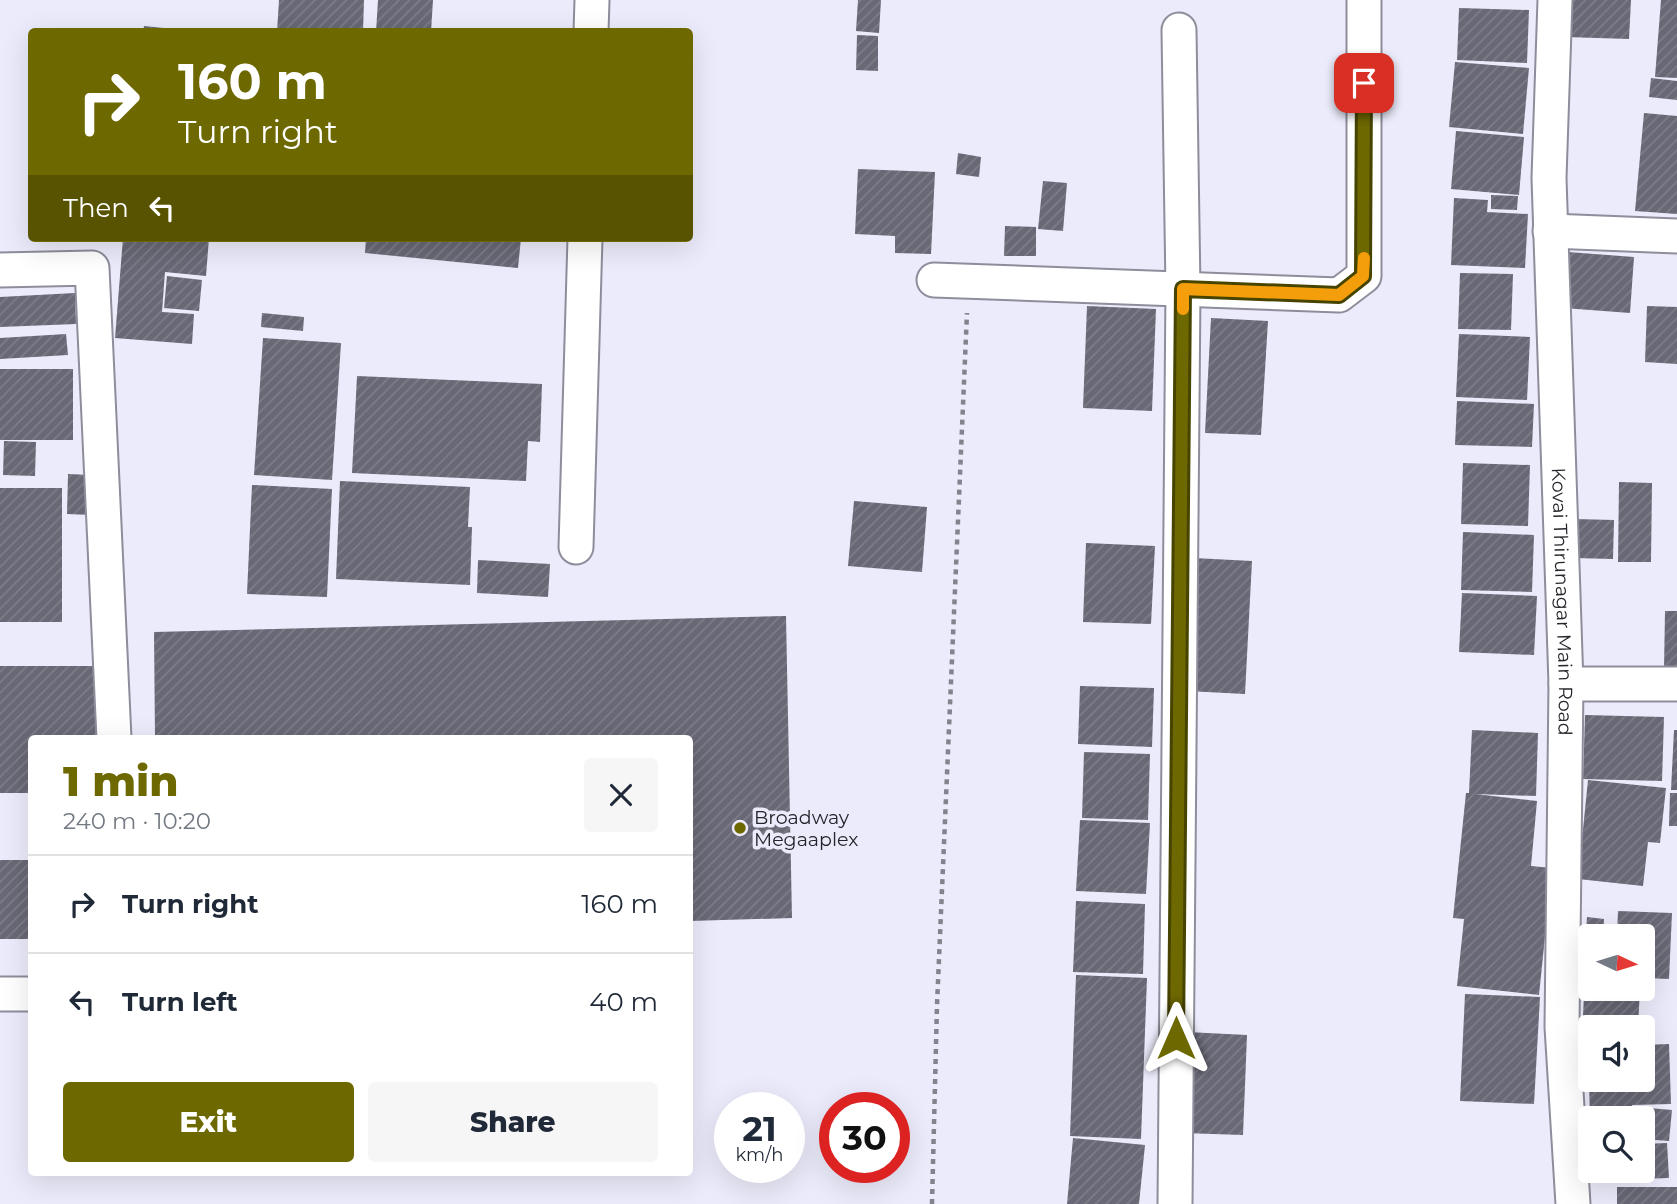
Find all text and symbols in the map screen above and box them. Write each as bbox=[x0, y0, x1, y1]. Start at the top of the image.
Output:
text: 160 m bbox=[178, 52, 327, 111]
pin bbox=[1334, 53, 1394, 113]
icon: right bbox=[63, 56, 154, 147]
icon: arrive bbox=[1345, 64, 1383, 102]
text: Turn right bbox=[178, 112, 338, 151]
icon: left bbox=[143, 189, 181, 227]
text: Then bbox=[63, 192, 129, 224]
street label: Kovai Thirunagar Main Road bbox=[1547, 467, 1577, 736]
text: 1 min bbox=[63, 755, 179, 807]
button: close bbox=[584, 758, 658, 832]
place label: Broadway Megaaplex bbox=[754, 806, 858, 851]
text: 240 m · 10:20 bbox=[63, 807, 211, 835]
marker: Broadway Megaaplex bbox=[732, 820, 748, 836]
icon: right bbox=[63, 885, 101, 923]
text: Turn right bbox=[122, 888, 258, 920]
text: 160 m bbox=[581, 888, 658, 920]
north arrow bbox=[1578, 924, 1656, 1001]
map controls bbox=[1578, 924, 1655, 1183]
icon: left bbox=[63, 983, 101, 1021]
text: Turn left bbox=[122, 986, 238, 1018]
text: 40 m bbox=[589, 986, 658, 1018]
position arrow bbox=[1139, 1001, 1213, 1075]
button: sound bbox=[1578, 1015, 1655, 1092]
button: Exit bbox=[63, 1082, 354, 1162]
button: Share bbox=[368, 1082, 658, 1162]
speed limit sign: 30 bbox=[819, 1092, 910, 1183]
button: search bbox=[1578, 1106, 1655, 1183]
text: 21 bbox=[742, 1107, 777, 1150]
text: km/h bbox=[735, 1144, 784, 1166]

